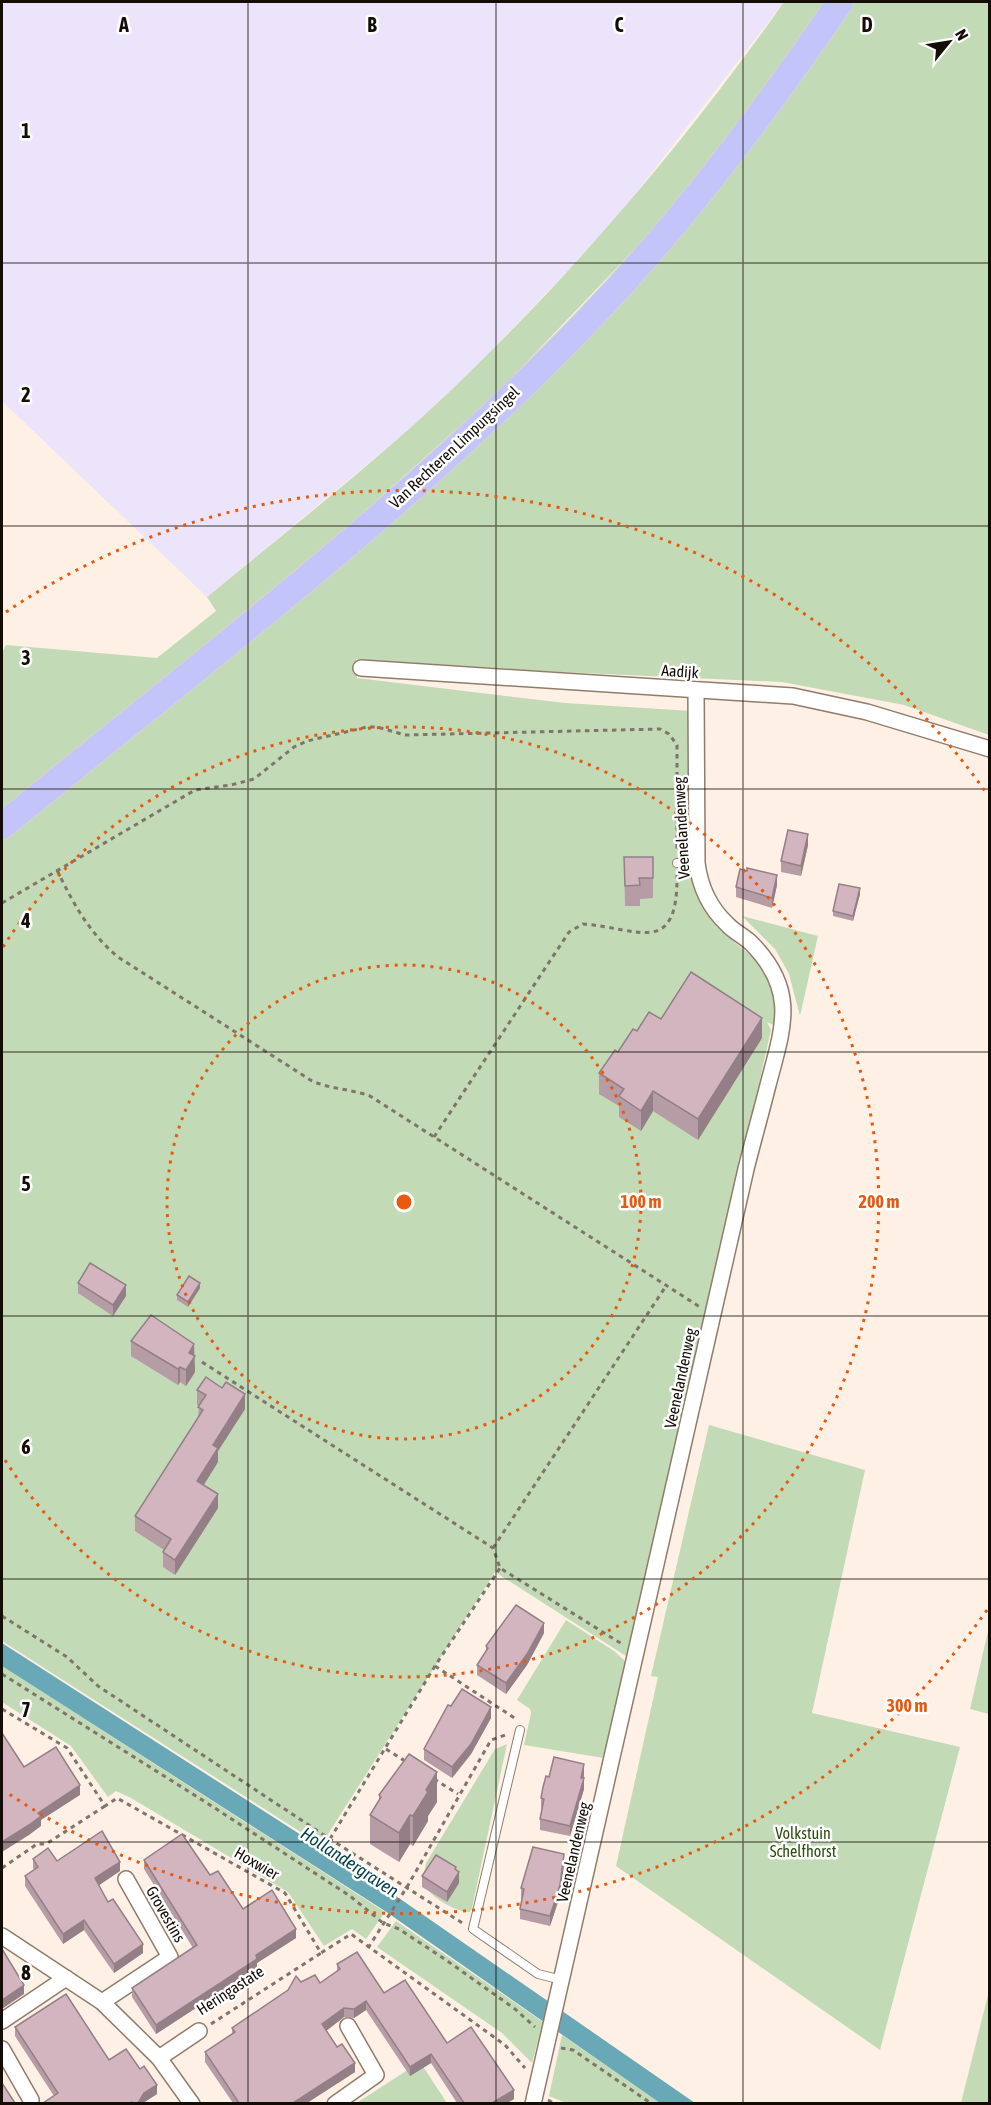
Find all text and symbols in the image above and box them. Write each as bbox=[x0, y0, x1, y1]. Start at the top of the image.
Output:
north arrow bbox=[919, 12, 979, 72]
text: A bbox=[118, 13, 129, 36]
text: B bbox=[367, 13, 377, 36]
text: C bbox=[615, 13, 624, 36]
text: D bbox=[861, 13, 873, 36]
text: N bbox=[952, 26, 972, 43]
text: 1 bbox=[21, 119, 31, 142]
street label: Van Rechteren Limpurgsingel bbox=[386, 382, 524, 512]
text: 2 bbox=[21, 383, 31, 406]
text: 3 bbox=[21, 646, 31, 669]
street label: Aadijk bbox=[661, 661, 699, 682]
street label: Veenelandenweg bbox=[669, 776, 694, 880]
text: 4 bbox=[20, 909, 31, 932]
text: 5 bbox=[21, 1172, 31, 1195]
text: 100 m bbox=[621, 1191, 661, 1212]
text: 200 m bbox=[859, 1191, 899, 1212]
centre of rings bbox=[394, 1192, 414, 1212]
street label: Veenelandenweg bbox=[661, 1326, 700, 1430]
text: 6 bbox=[21, 1435, 31, 1458]
text: 300 m bbox=[887, 1695, 927, 1716]
text: 7 bbox=[21, 1698, 31, 1721]
street label: Veenelandenweg bbox=[553, 1800, 594, 1904]
water label: Hollandergraven bbox=[297, 1823, 403, 1902]
park label: Volkstuin Schelfhorst bbox=[770, 1824, 837, 1860]
street label: Hoxwier bbox=[232, 1843, 283, 1883]
street label: Grovestins bbox=[143, 1883, 189, 1945]
text: 8 bbox=[21, 1961, 31, 1984]
street label: Heringastate bbox=[193, 1962, 267, 2019]

